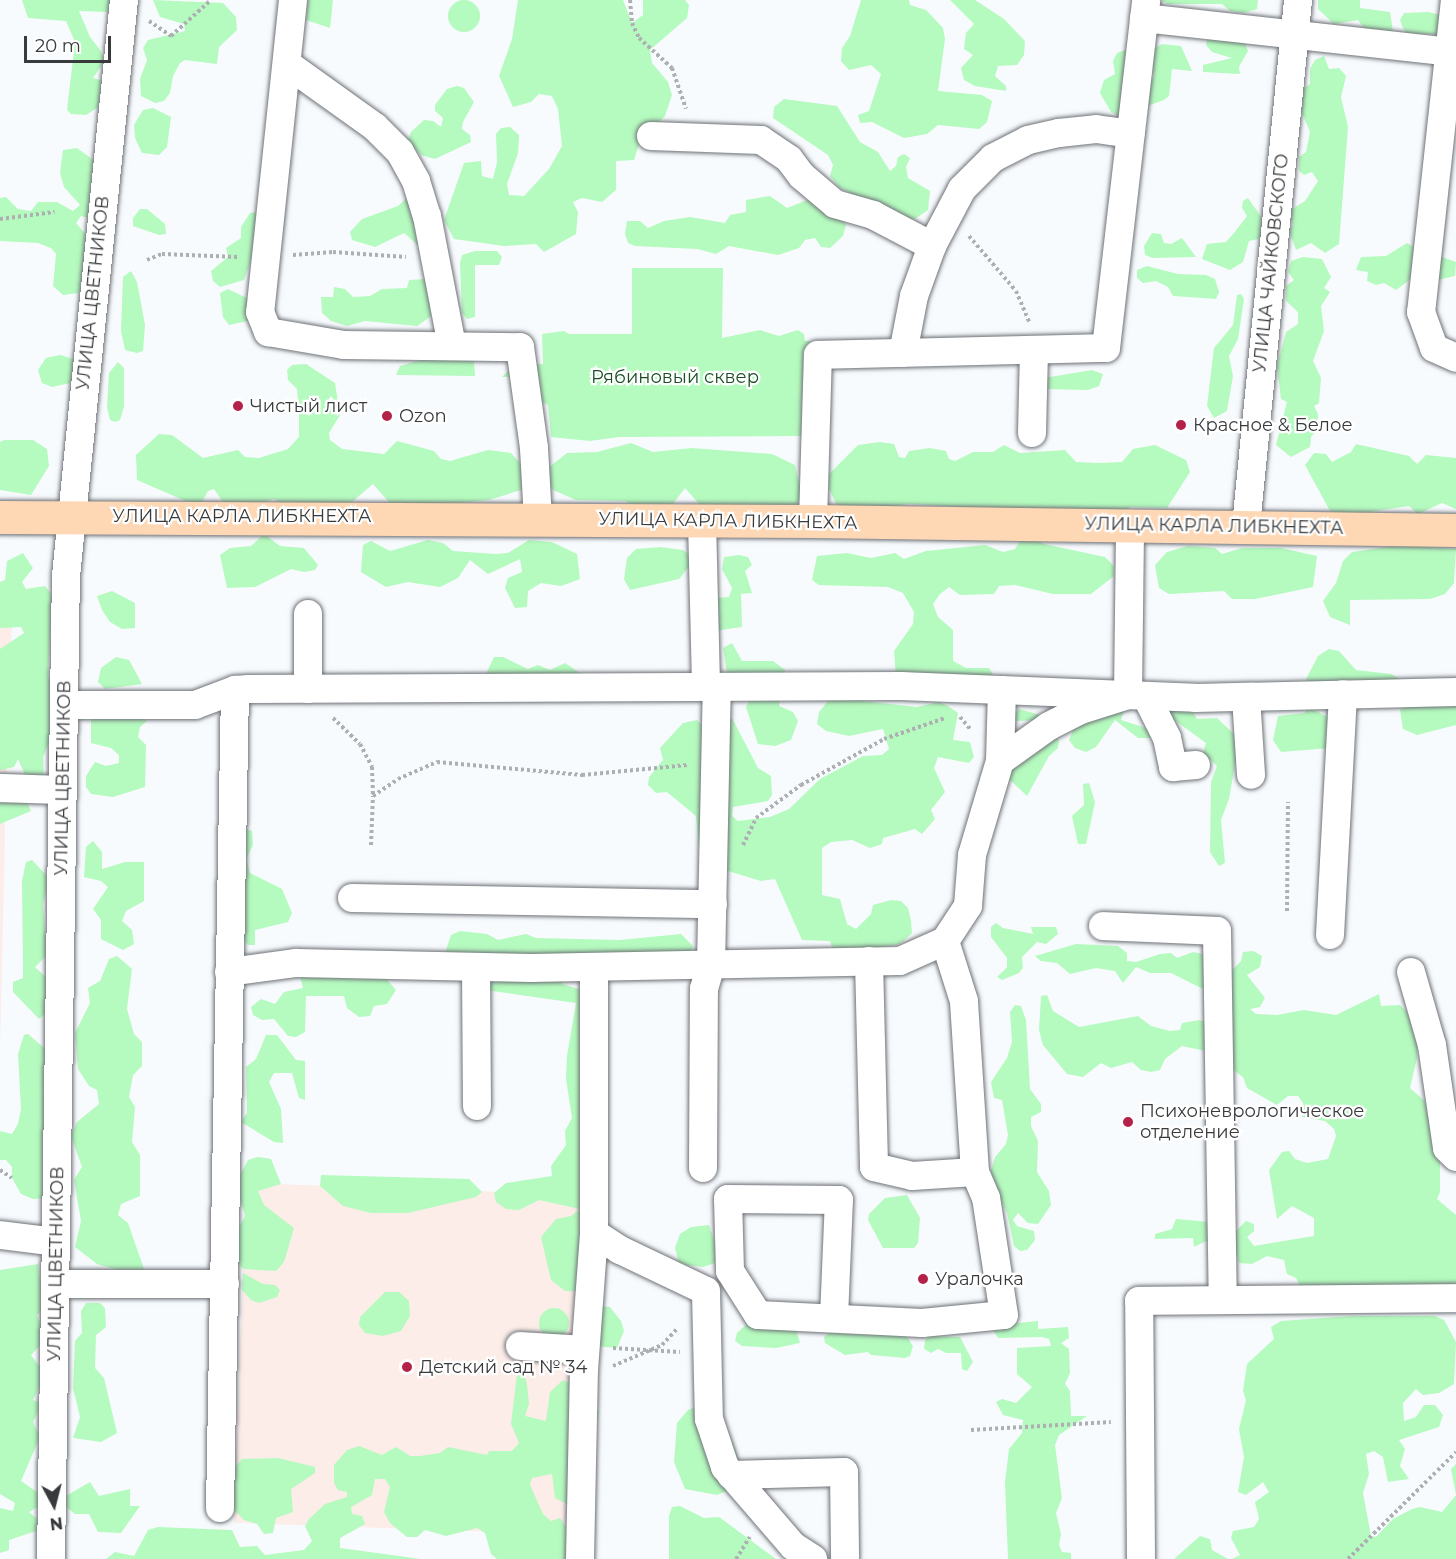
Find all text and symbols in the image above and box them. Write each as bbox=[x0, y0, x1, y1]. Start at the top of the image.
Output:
scale bar bbox=[27, 24, 114, 62]
text: 20 m bbox=[35, 35, 81, 57]
street label: УЛИЦА ЧАЙКОВСКОГО bbox=[1249, 152, 1293, 374]
street label: УЛИЦА ЦВЕТНИКОВ bbox=[72, 195, 114, 391]
park label: Рябиновый сквер bbox=[591, 366, 759, 388]
place label: Чистый лист bbox=[250, 395, 367, 417]
marker: Чистый лист bbox=[231, 399, 245, 413]
place label: Ozon bbox=[399, 405, 447, 427]
marker: Ozon bbox=[380, 409, 394, 423]
place label: Красное & Белое bbox=[1193, 414, 1353, 436]
marker: Красное & Белое bbox=[1174, 418, 1188, 432]
street label: УЛИЦА КАРЛА ЛИБКНЕХТА bbox=[113, 505, 371, 527]
street label: УЛИЦА КАРЛА ЛИБКНЕХТА bbox=[598, 508, 858, 534]
street label: УЛИЦА КАРЛА ЛИБКНЕХТА bbox=[1084, 513, 1344, 539]
street label: УЛИЦА ЦВЕТНИКОВ bbox=[50, 680, 76, 876]
place label: Психоневрологическое отделение bbox=[1140, 1101, 1364, 1144]
marker: Психоневрологическое отделение bbox=[1121, 1115, 1135, 1129]
street label: УЛИЦА ЦВЕТНИКОВ bbox=[43, 1166, 69, 1362]
place label: Уралочка bbox=[935, 1268, 1024, 1290]
marker: Уралочка bbox=[916, 1272, 930, 1286]
place label: Детский сад № 34 bbox=[419, 1356, 587, 1378]
marker: Детский сад № 34 bbox=[400, 1360, 414, 1374]
north arrow bbox=[24, 1475, 84, 1535]
text: N bbox=[49, 1513, 64, 1534]

